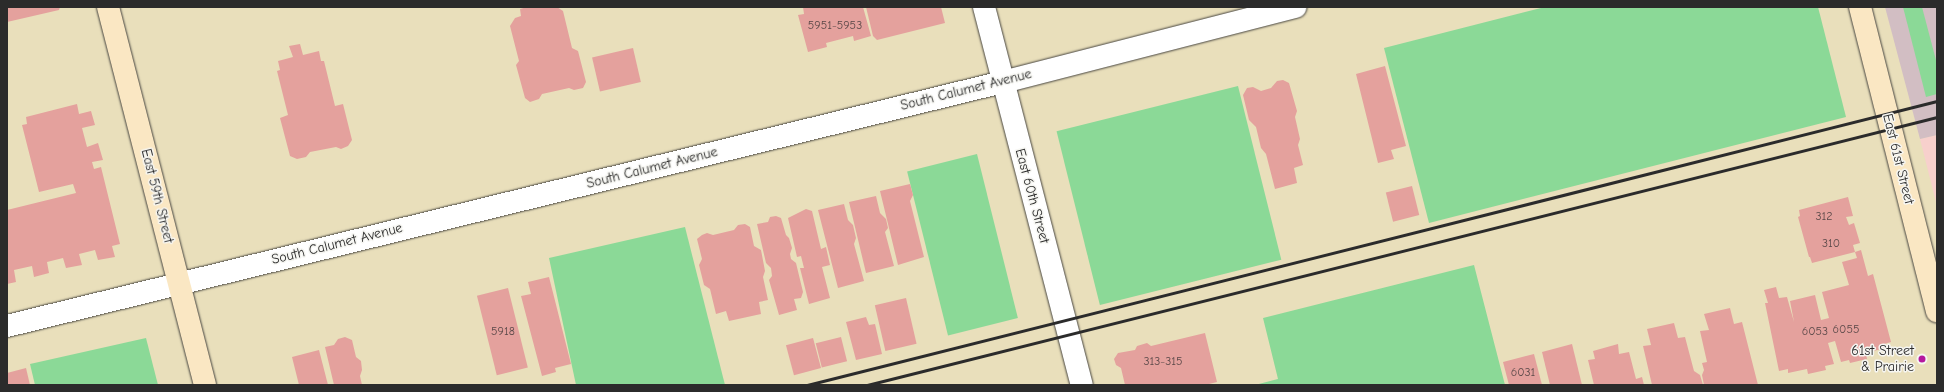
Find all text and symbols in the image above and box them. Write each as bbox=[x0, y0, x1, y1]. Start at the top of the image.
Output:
house number: 5951-5953 bbox=[808, 19, 862, 33]
street label: South Calumet Avenue bbox=[899, 66, 1033, 114]
street label: East 61st Street bbox=[1879, 112, 1917, 206]
street label: South Calumet Avenue bbox=[585, 144, 719, 192]
street label: East 59th Street bbox=[137, 147, 177, 245]
street label: East 60th Street bbox=[1011, 147, 1053, 245]
house number: 312 bbox=[1815, 210, 1833, 224]
street label: South Calumet Avenue bbox=[270, 220, 404, 268]
house number: 310 bbox=[1822, 237, 1840, 251]
house number: 6055 bbox=[1833, 323, 1859, 337]
house number: 5918 bbox=[491, 325, 515, 339]
house number: 6053 bbox=[1802, 325, 1828, 339]
place label: 61st Street & Prairie bbox=[1851, 343, 1914, 376]
marker: 61st Street & Prairie bbox=[1917, 354, 1927, 364]
house number: 313-315 bbox=[1143, 355, 1183, 369]
house number: 6031 bbox=[1511, 366, 1535, 380]

